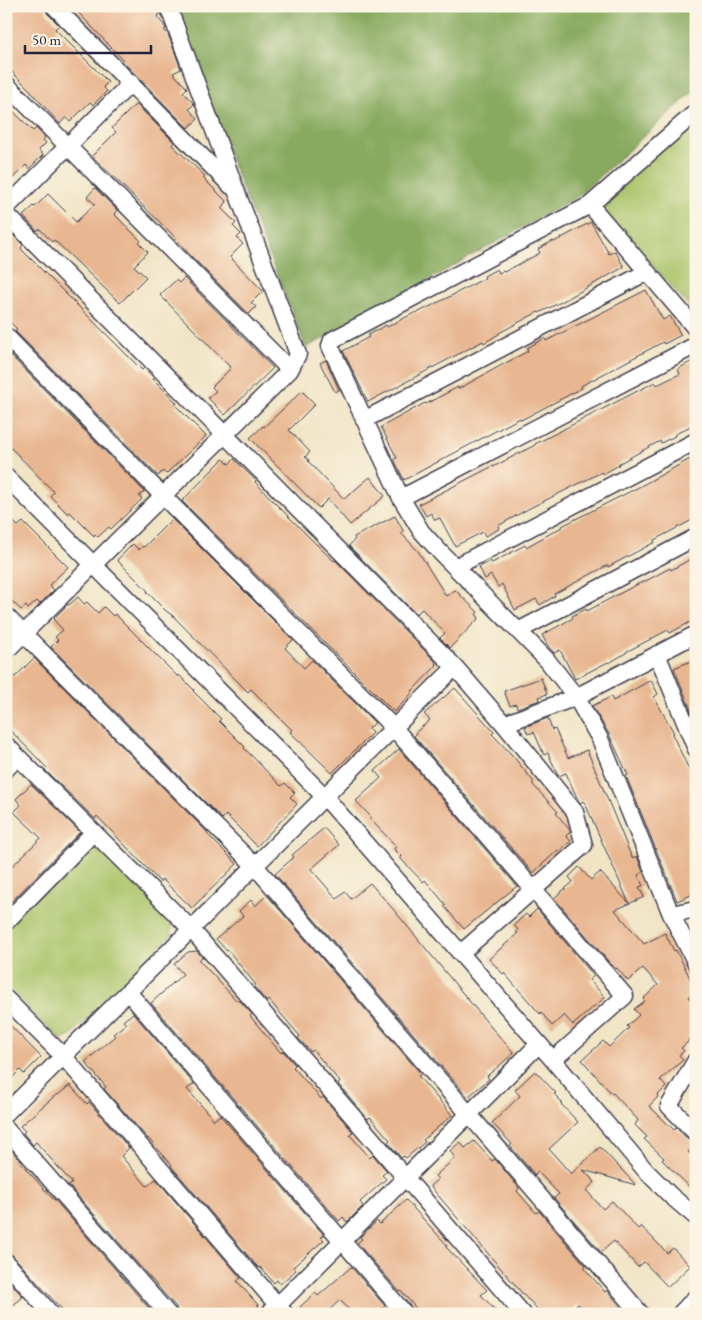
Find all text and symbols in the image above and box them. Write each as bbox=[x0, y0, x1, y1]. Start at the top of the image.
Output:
scale bar bbox=[25, 22, 151, 54]
text: 50 m bbox=[32, 30, 61, 49]

